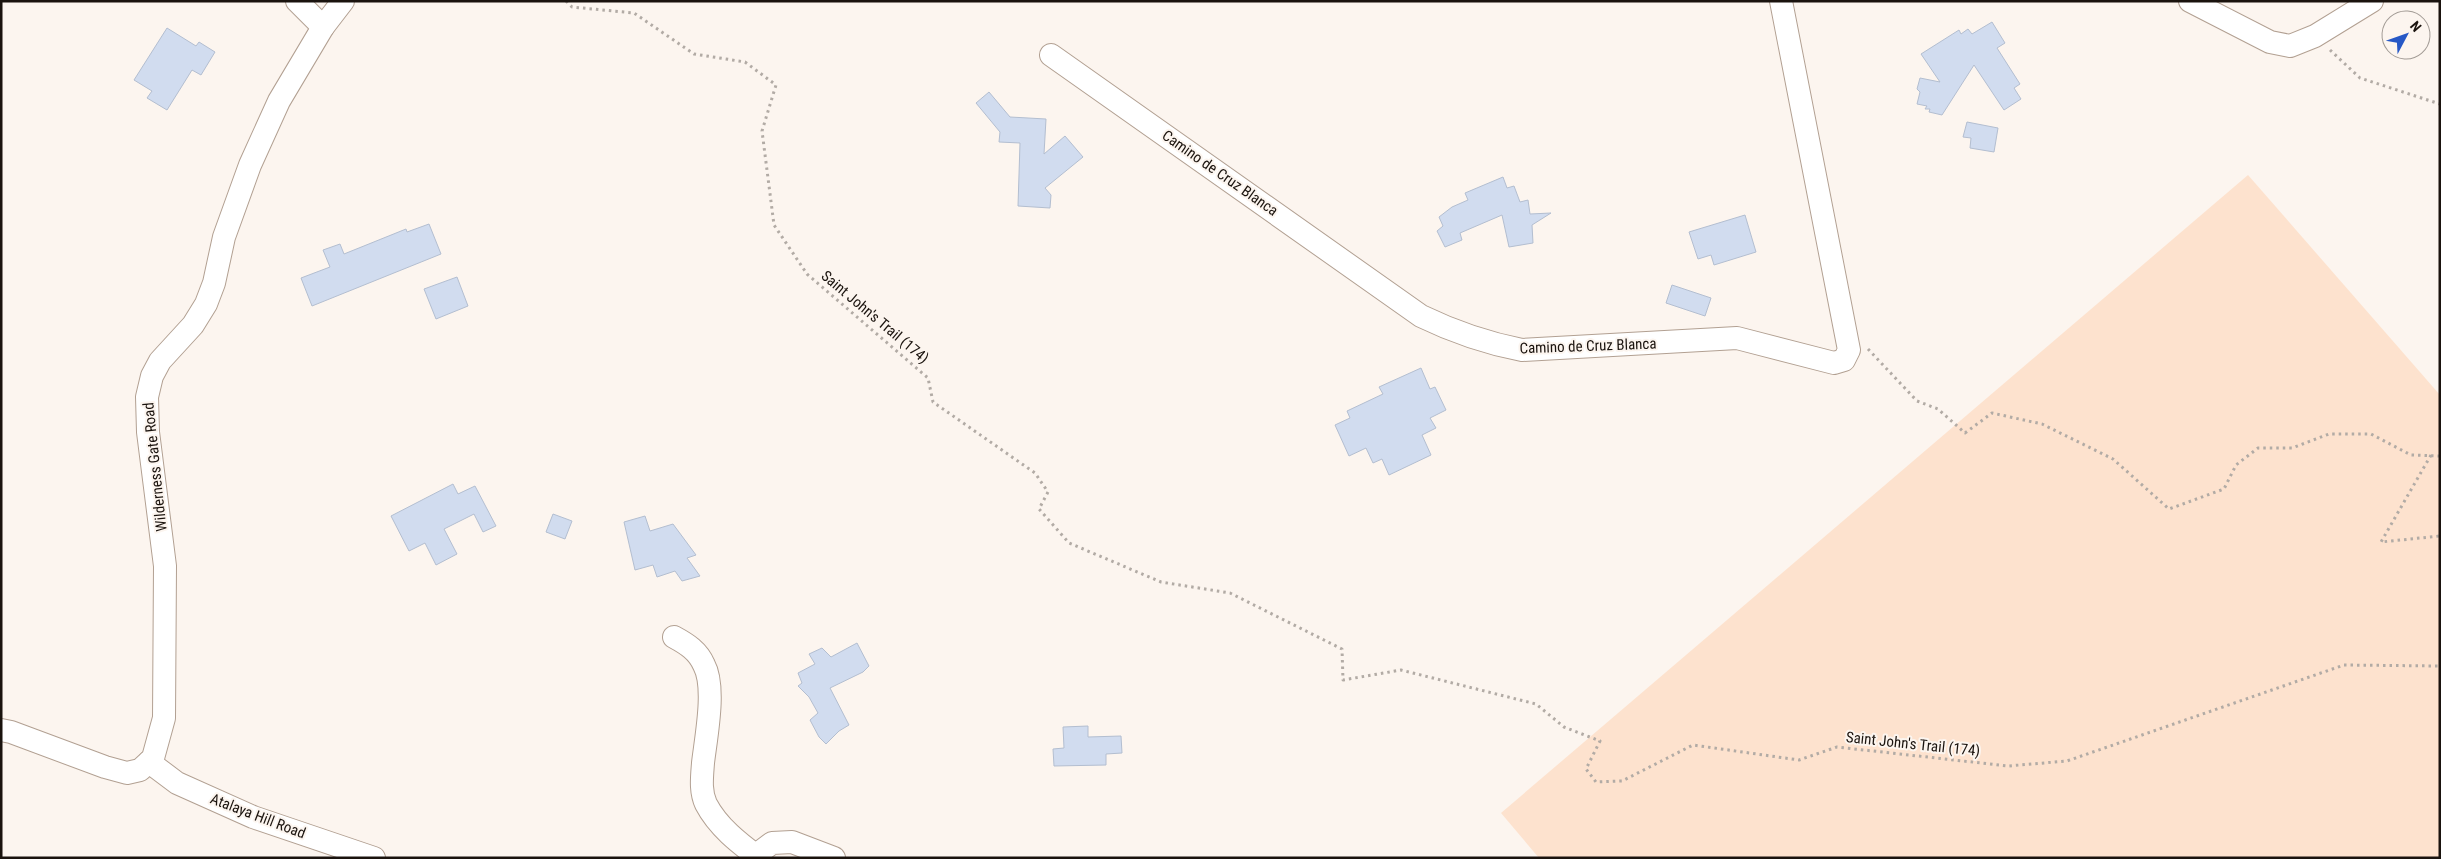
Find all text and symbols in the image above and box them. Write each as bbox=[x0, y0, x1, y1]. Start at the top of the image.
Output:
north arrow bbox=[2381, 10, 2431, 60]
text: N bbox=[2407, 18, 2425, 35]
street label: Camino de Cruz Blanca bbox=[1159, 126, 1281, 220]
street label: Saint John's Trail (174) bbox=[818, 267, 932, 367]
street label: Camino de Cruz Blanca bbox=[1519, 335, 1657, 357]
street label: Wilderness Gate Road bbox=[139, 401, 171, 533]
street label: Saint John's Trail (174) bbox=[1845, 728, 1981, 760]
street label: Atalaya Hill Road bbox=[208, 790, 308, 842]

